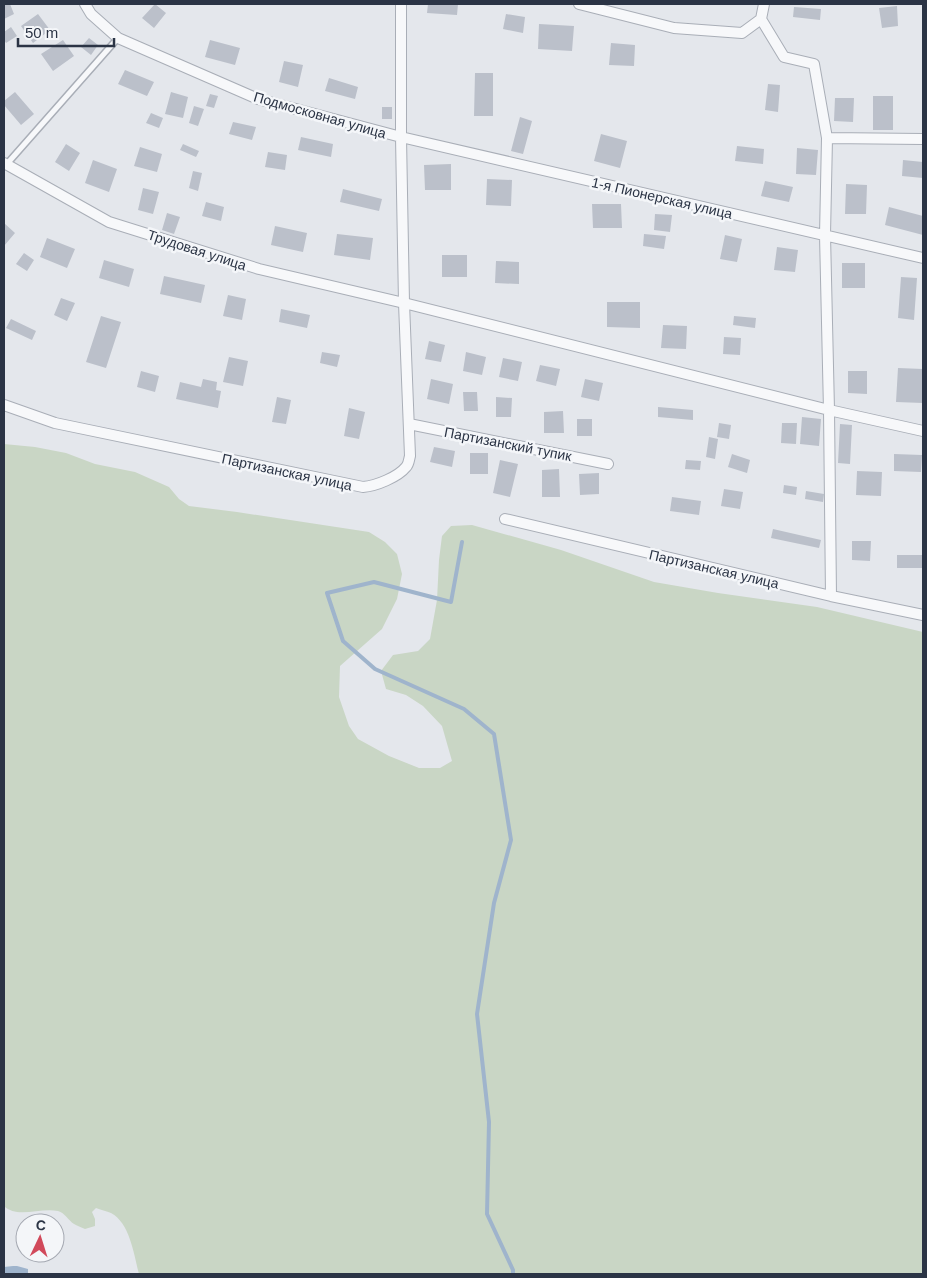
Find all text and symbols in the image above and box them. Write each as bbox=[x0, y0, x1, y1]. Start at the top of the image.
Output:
scale bar bbox=[18, 15, 114, 47]
text: 50 m bbox=[25, 24, 58, 41]
street label: Подмосковная улица bbox=[252, 88, 388, 142]
street label: 1-я Пионерская улица bbox=[590, 174, 734, 222]
street label: Трудовая улица bbox=[146, 226, 249, 274]
street label: Партизанский тупик bbox=[443, 424, 574, 464]
street label: Партизанская улица bbox=[220, 450, 354, 494]
street label: Партизанская улица bbox=[648, 546, 781, 592]
north arrow bbox=[15, 1213, 65, 1263]
text: С bbox=[35, 1217, 47, 1233]

